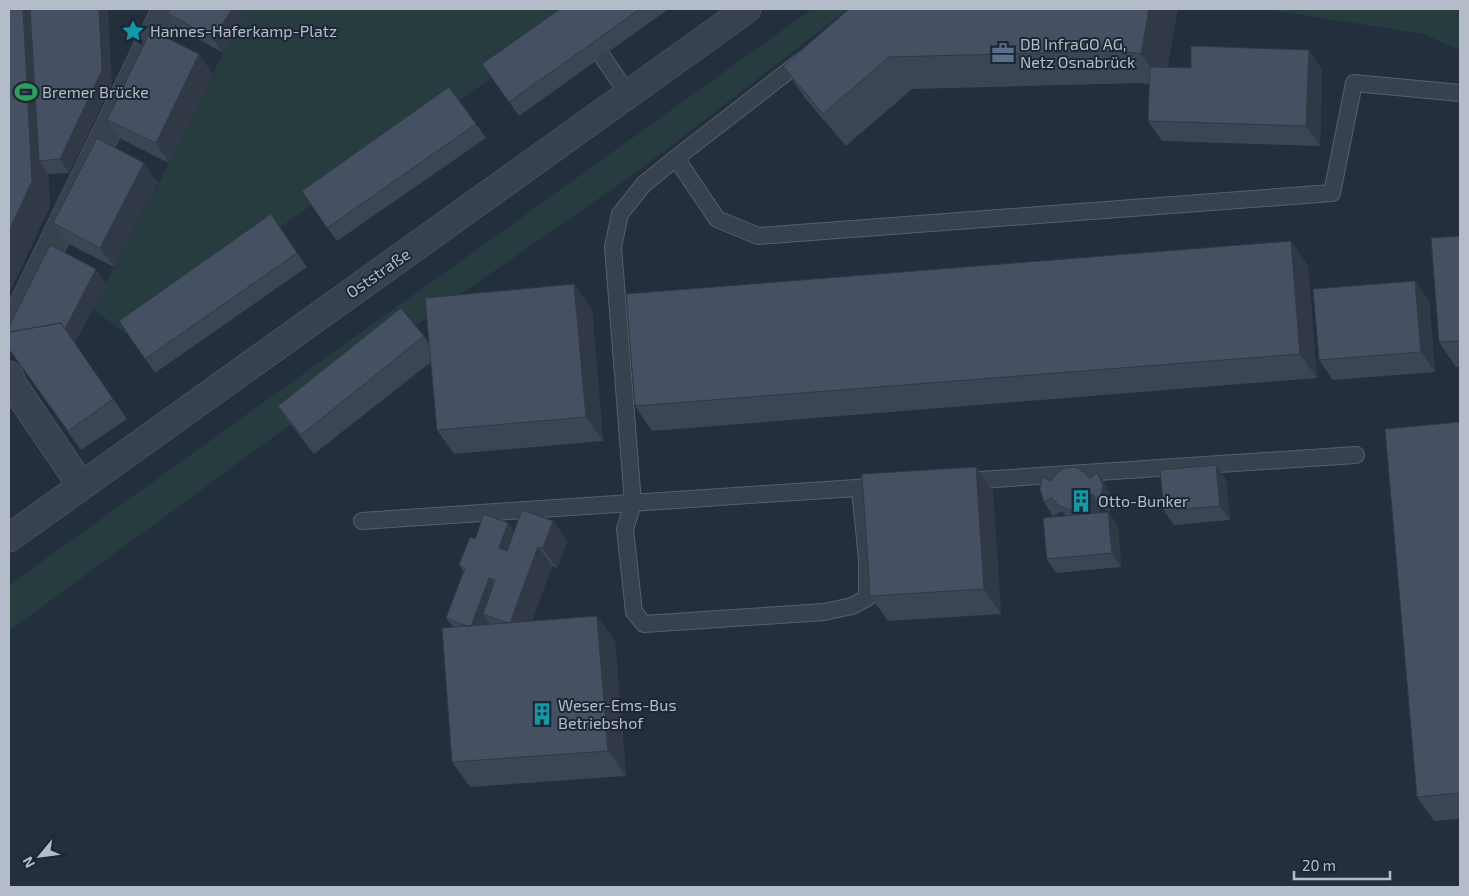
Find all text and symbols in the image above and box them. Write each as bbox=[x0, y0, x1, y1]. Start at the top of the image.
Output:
place icon: Hannes-Haferkamp-Platz bbox=[120, 18, 146, 44]
place label: Hannes-Haferkamp-Platz bbox=[150, 21, 337, 40]
place label: DB InfraGO AG, Netz Osnabrück bbox=[1020, 34, 1135, 71]
office icon: DB InfraGO AG, Netz Osnabrück bbox=[990, 40, 1016, 66]
sports icon: Bremer Brücke bbox=[13, 79, 39, 105]
place label: Bremer Brücke bbox=[42, 82, 149, 101]
street label: Oststraße bbox=[342, 244, 413, 302]
building icon: Otto-Bunker bbox=[1068, 488, 1094, 514]
place label: Otto-Bunker bbox=[1098, 491, 1189, 510]
place label: Weser-Ems-Bus Betriebshof bbox=[558, 695, 677, 732]
building icon: Weser-Ems-Bus Betriebshof bbox=[529, 701, 555, 727]
north arrow bbox=[15, 831, 65, 881]
scale bar bbox=[1294, 848, 1390, 880]
text: N bbox=[18, 854, 38, 871]
text: 20 m bbox=[1302, 856, 1336, 874]

